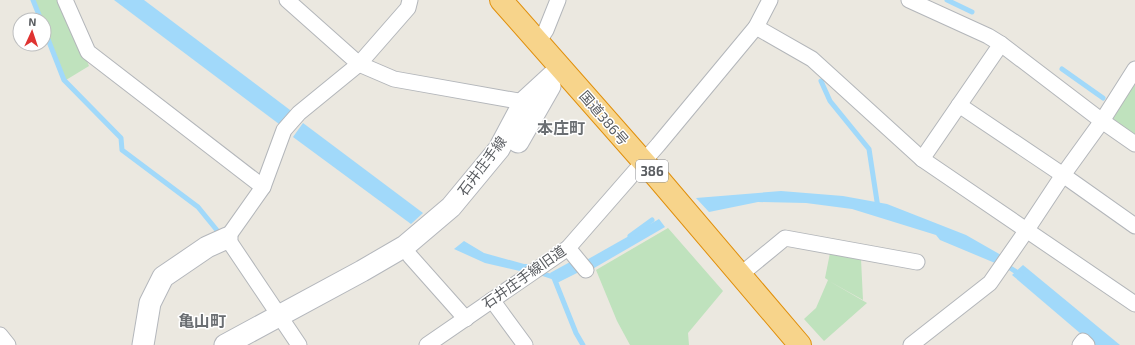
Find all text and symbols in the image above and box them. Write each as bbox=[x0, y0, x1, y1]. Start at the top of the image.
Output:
north arrow bbox=[12, 12, 52, 52]
text: N bbox=[28, 15, 37, 28]
street label: 国道386号 bbox=[576, 87, 633, 148]
district label: 本庄町 bbox=[537, 118, 585, 137]
street label: 石井庄手線 bbox=[454, 133, 509, 199]
road number: 386 bbox=[636, 160, 668, 182]
street label: 石井庄手線旧道 bbox=[479, 242, 569, 312]
district label: 亀山町 bbox=[178, 311, 226, 330]

